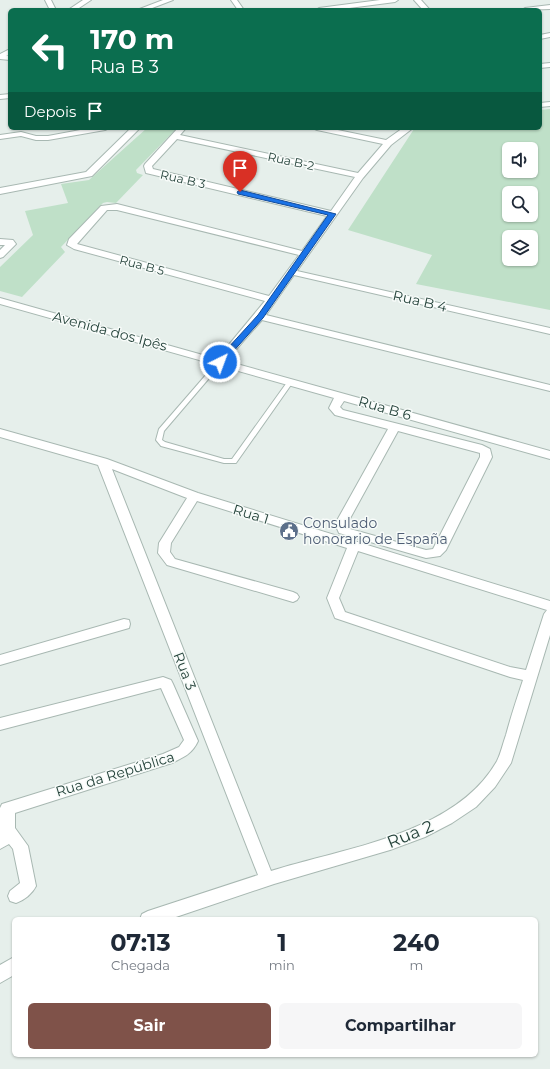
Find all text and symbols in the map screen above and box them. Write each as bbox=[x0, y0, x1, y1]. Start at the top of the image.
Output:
text: 170 m bbox=[90, 22, 174, 56]
icon: left bbox=[24, 24, 76, 76]
text: Rua B 3 bbox=[90, 56, 159, 78]
icon: arrive bbox=[84, 100, 106, 122]
text: Depois bbox=[24, 102, 76, 121]
map controls bbox=[502, 142, 538, 266]
button: sound bbox=[502, 142, 538, 178]
street label: Rua B-2 bbox=[266, 149, 316, 173]
pin bbox=[223, 151, 257, 192]
icon: arrive bbox=[229, 157, 251, 179]
street label: Rua B 3 bbox=[159, 167, 207, 192]
button: search bbox=[502, 186, 538, 222]
button: layers bbox=[502, 230, 538, 266]
street label: Rua B 5 bbox=[118, 252, 166, 278]
street label: Rua B 4 bbox=[391, 286, 450, 316]
street label: Avenida dos Ipês bbox=[51, 307, 169, 355]
position arrow bbox=[199, 341, 241, 383]
street label: Rua B 6 bbox=[356, 392, 414, 424]
street label: Rua 1 bbox=[231, 500, 271, 528]
place label: Consulado honorario de España bbox=[303, 514, 448, 548]
public building icon: Consulado honorario de España bbox=[278, 520, 300, 542]
street label: Rua 3 bbox=[170, 649, 200, 693]
street label: Rua da República bbox=[53, 747, 177, 801]
street label: Rua 2 bbox=[384, 816, 436, 852]
text: 07:13 bbox=[110, 928, 171, 957]
text: 1 bbox=[277, 928, 287, 957]
text: 240 bbox=[393, 928, 440, 957]
text: Chegada bbox=[111, 957, 170, 973]
text: min bbox=[269, 957, 295, 973]
text: m bbox=[410, 957, 423, 973]
button: Sair bbox=[28, 1003, 271, 1049]
button: Compartilhar bbox=[279, 1003, 522, 1049]

